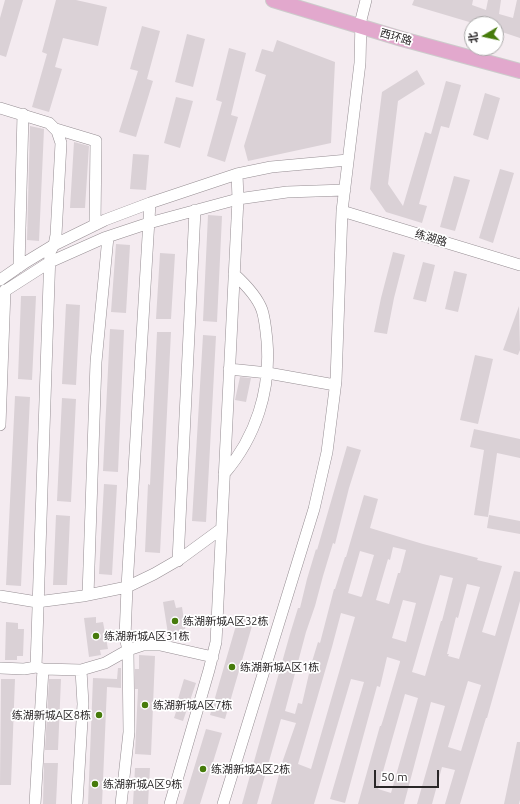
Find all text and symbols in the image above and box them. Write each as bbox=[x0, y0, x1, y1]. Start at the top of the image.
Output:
north arrow bbox=[464, 16, 504, 56]
street label: 西环路 bbox=[378, 26, 414, 48]
text: 北 bbox=[466, 31, 480, 44]
street label: 练湖路 bbox=[413, 227, 449, 249]
place label: 练湖新城A区32栋 bbox=[183, 614, 269, 628]
marker: 练湖新城A区32栋 bbox=[170, 616, 180, 626]
place label: 练湖新城A区31栋 bbox=[104, 629, 190, 643]
marker: 练湖新城A区31栋 bbox=[91, 631, 101, 641]
place label: 练湖新城A区1栋 bbox=[240, 660, 319, 674]
marker: 练湖新城A区1栋 bbox=[227, 662, 237, 672]
place label: 练湖新城A区7栋 bbox=[153, 698, 232, 712]
marker: 练湖新城A区7栋 bbox=[140, 700, 150, 710]
place label: 练湖新城A区8栋 bbox=[12, 708, 91, 722]
marker: 练湖新城A区8栋 bbox=[94, 710, 104, 720]
place label: 练湖新城A区2栋 bbox=[211, 762, 290, 776]
scale bar bbox=[376, 762, 441, 788]
marker: 练湖新城A区2栋 bbox=[198, 764, 208, 774]
text: 50 m bbox=[381, 770, 408, 783]
place label: 练湖新城A区9栋 bbox=[103, 777, 182, 791]
marker: 练湖新城A区9栋 bbox=[90, 779, 100, 789]

